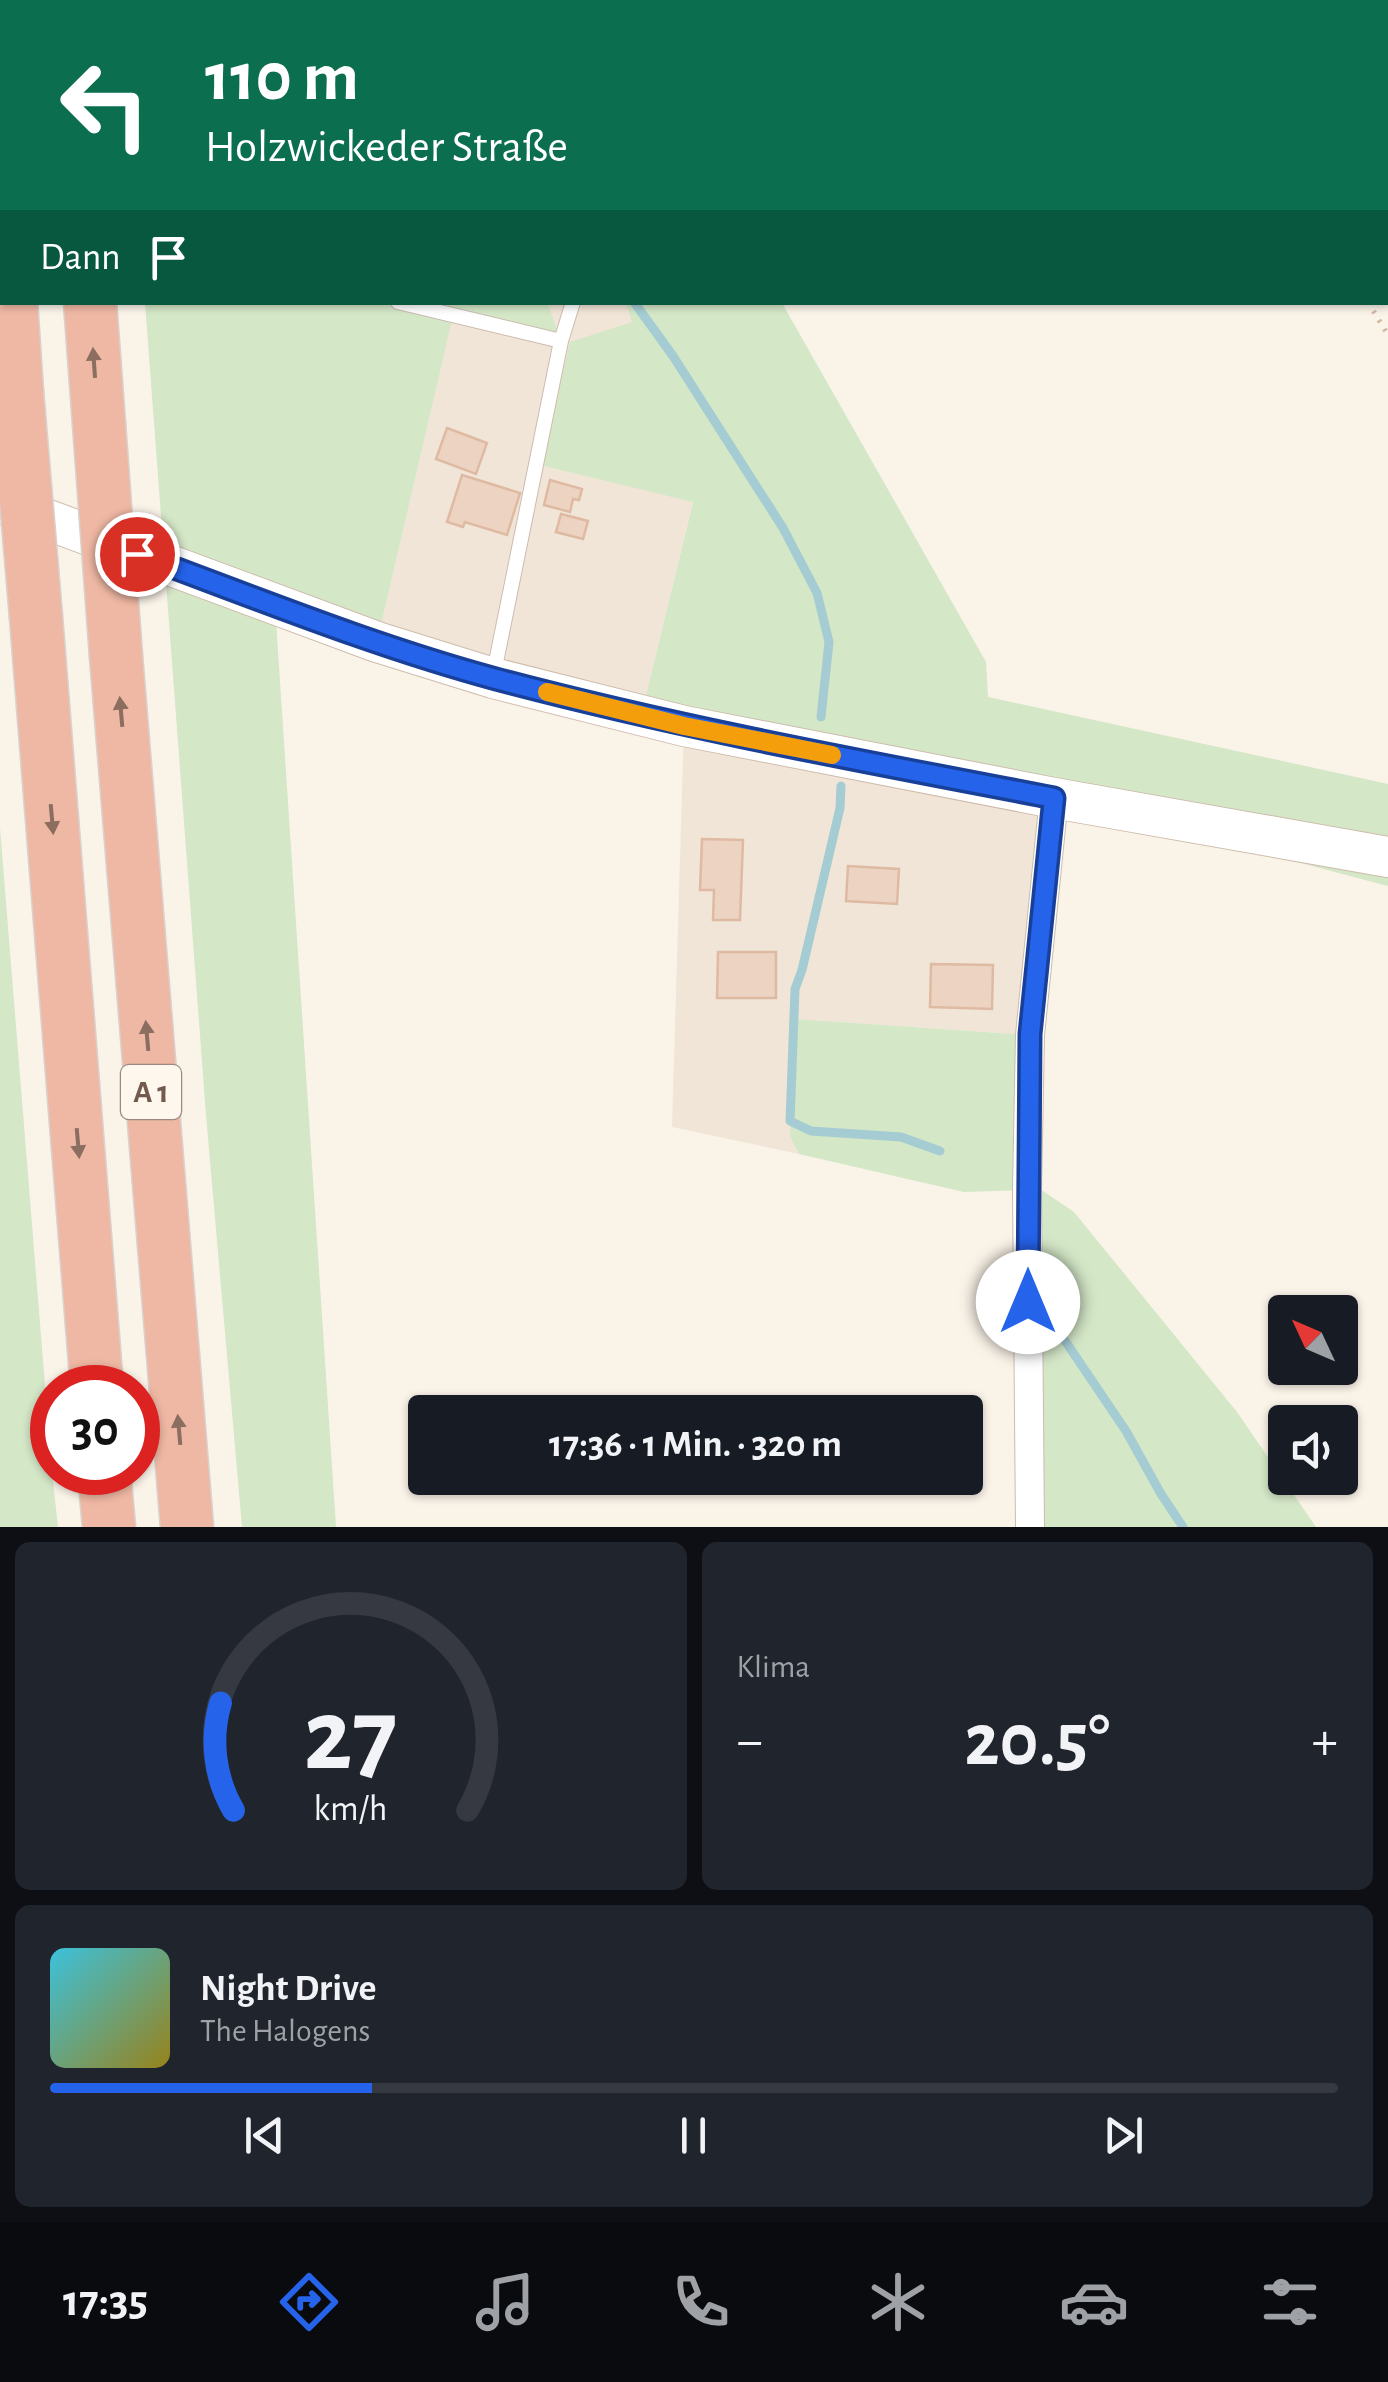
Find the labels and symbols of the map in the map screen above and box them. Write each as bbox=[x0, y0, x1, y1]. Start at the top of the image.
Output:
one-way arrow bbox=[86, 347, 102, 379]
pin bbox=[95, 512, 180, 597]
one-way arrow bbox=[112, 696, 128, 728]
one-way arrow bbox=[44, 804, 60, 835]
one-way arrow bbox=[139, 1020, 155, 1052]
road number: A 1 bbox=[121, 1065, 181, 1119]
one-way arrow bbox=[70, 1127, 86, 1159]
position arrow bbox=[976, 1250, 1080, 1354]
north arrow bbox=[1268, 1295, 1358, 1385]
speed limit sign: 30 bbox=[30, 1365, 160, 1495]
one-way arrow bbox=[170, 1413, 186, 1445]

